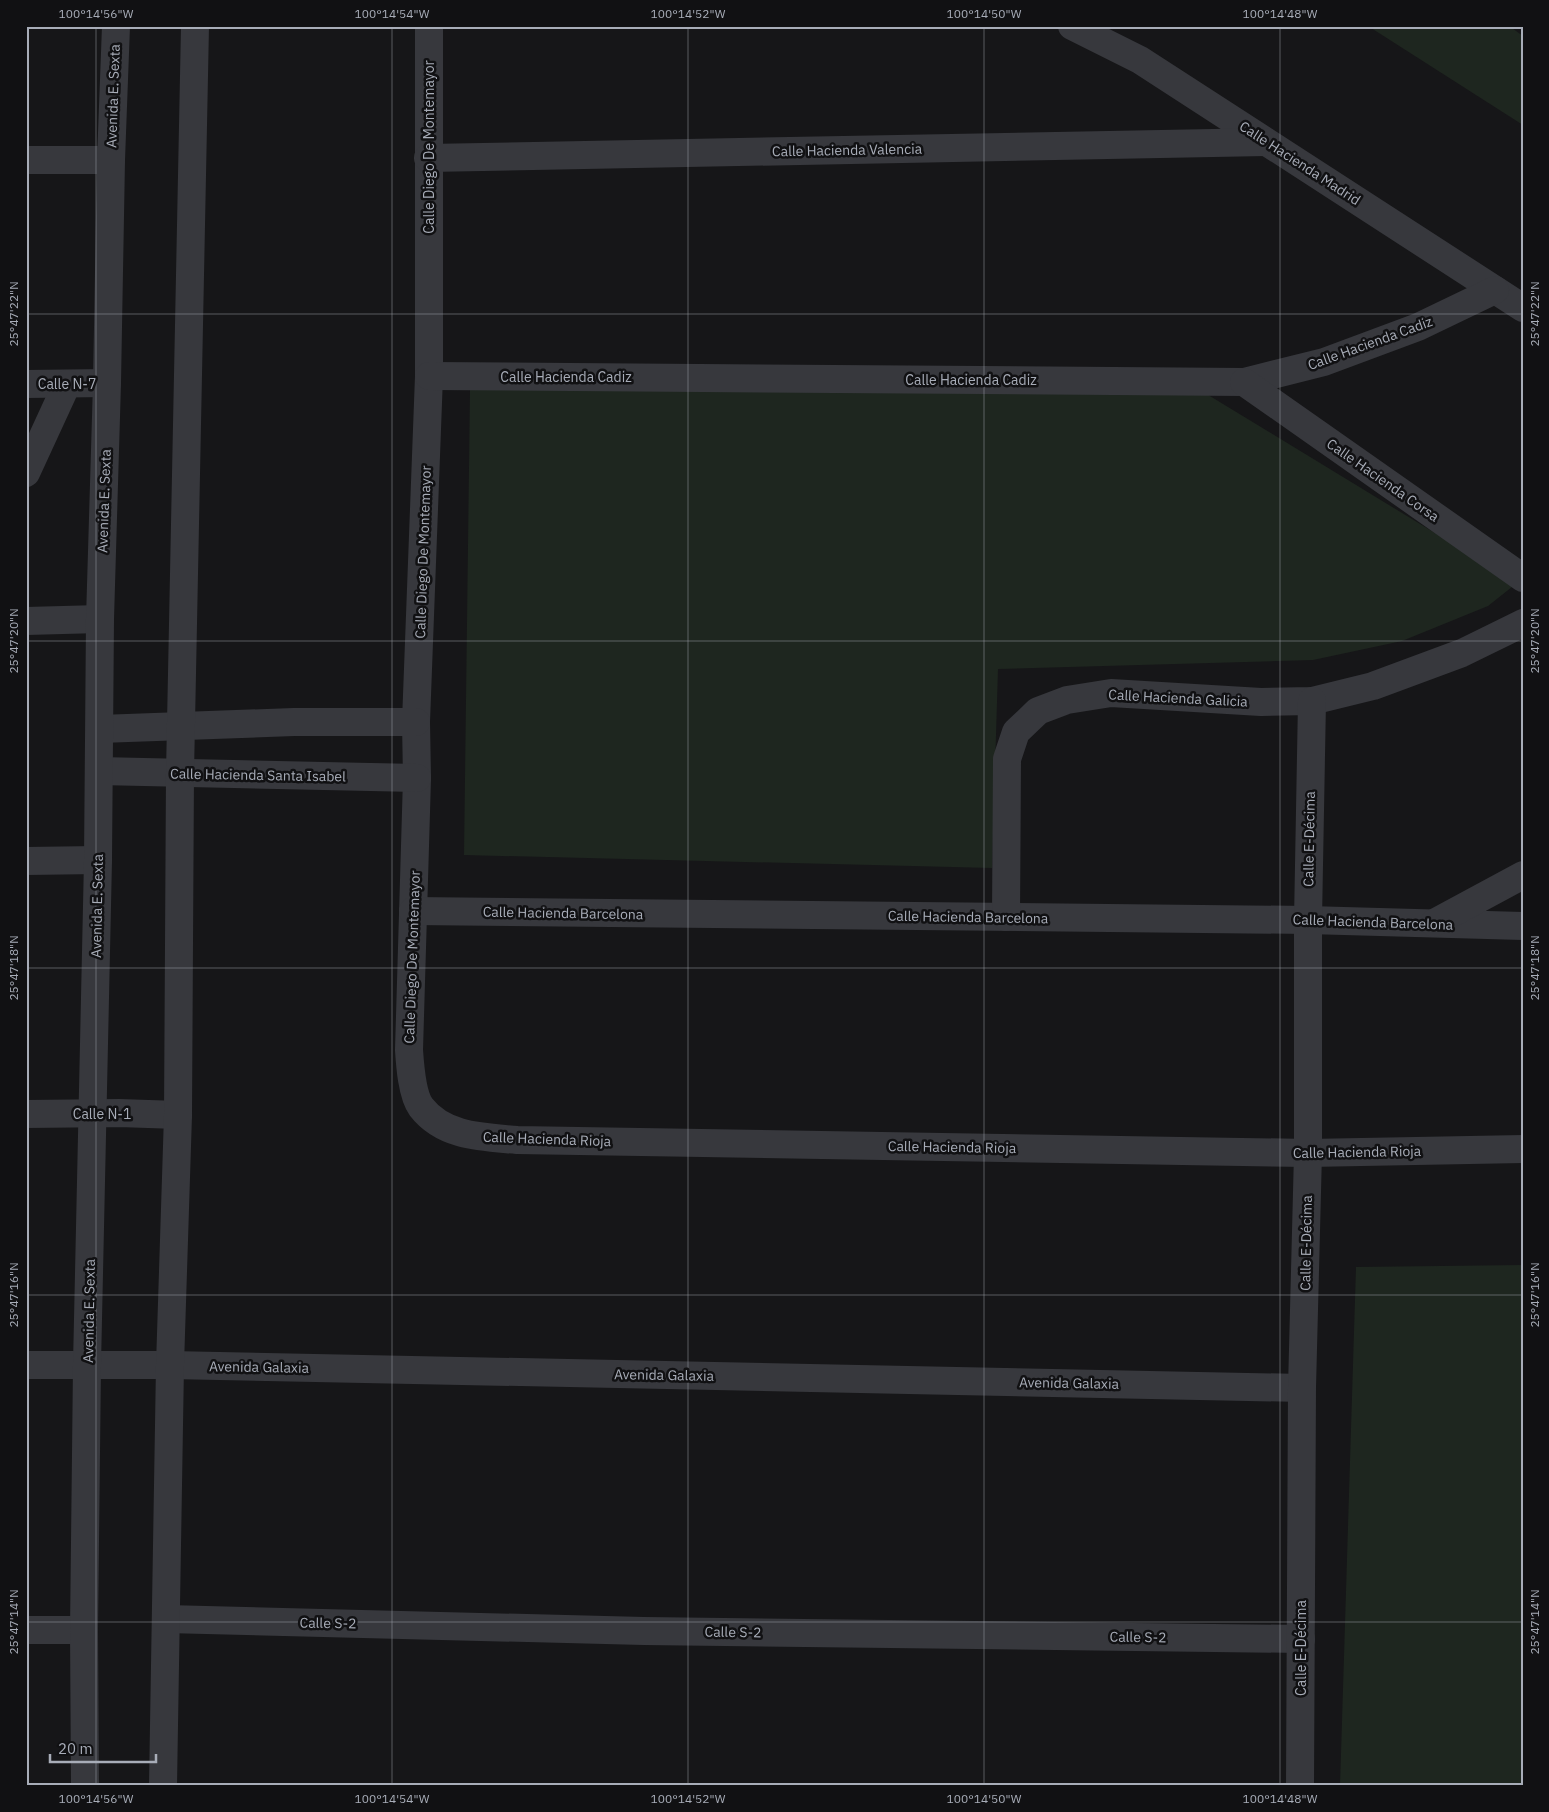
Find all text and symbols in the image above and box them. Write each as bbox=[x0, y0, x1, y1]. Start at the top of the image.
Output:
text: 100°14'56"W bbox=[59, 6, 134, 21]
text: 100°14'54"W bbox=[355, 6, 430, 21]
text: 100°14'52"W bbox=[651, 6, 726, 21]
text: 100°14'50"W bbox=[947, 6, 1022, 21]
text: 100°14'48"W bbox=[1243, 6, 1318, 21]
street label: Avenida E. Sexta bbox=[102, 43, 124, 148]
street label: Calle Diego De Montemayor bbox=[420, 60, 438, 234]
street label: Calle Hacienda Madrid bbox=[1236, 117, 1364, 209]
street label: Calle Hacienda Valencia bbox=[772, 140, 923, 160]
text: 25°47'22"N bbox=[6, 281, 21, 347]
text: 25°47'22"N bbox=[1527, 281, 1542, 347]
street label: Calle Hacienda Cadiz bbox=[1305, 312, 1435, 374]
street label: Calle Hacienda Cadiz bbox=[500, 368, 632, 386]
street label: Calle Hacienda Cadiz bbox=[905, 371, 1037, 389]
street label: Calle N-7 bbox=[38, 375, 96, 393]
street label: Calle Hacienda Corsa bbox=[1323, 434, 1443, 526]
street label: Avenida E. Sexta bbox=[93, 448, 115, 553]
street label: Calle Diego De Montemayor bbox=[411, 465, 435, 639]
text: 25°47'20"N bbox=[6, 608, 21, 674]
text: 25°47'20"N bbox=[1527, 608, 1542, 674]
street label: Calle Hacienda Galicia bbox=[1108, 685, 1249, 711]
street label: Calle Hacienda Santa Isabel bbox=[170, 764, 346, 786]
street label: Calle E-Décima bbox=[1299, 790, 1319, 887]
street label: Avenida E. Sexta bbox=[87, 853, 107, 958]
street label: Calle Diego De Montemayor bbox=[400, 870, 424, 1044]
street label: Calle Hacienda Barcelona bbox=[483, 903, 644, 923]
street label: Calle Hacienda Barcelona bbox=[888, 907, 1049, 927]
street label: Calle Hacienda Barcelona bbox=[1292, 910, 1454, 934]
text: 25°47'18"N bbox=[6, 935, 21, 1001]
text: 25°47'18"N bbox=[1527, 935, 1542, 1001]
street label: Calle N-1 bbox=[73, 1105, 131, 1123]
street label: Calle Hacienda Rioja bbox=[483, 1128, 612, 1150]
street label: Calle Hacienda Rioja bbox=[888, 1137, 1017, 1157]
street label: Calle Hacienda Rioja bbox=[1293, 1142, 1422, 1162]
street label: Calle E-Décima bbox=[1296, 1194, 1316, 1291]
street label: Avenida E. Sexta bbox=[79, 1258, 99, 1363]
text: 25°47'16"N bbox=[6, 1262, 21, 1328]
text: 25°47'16"N bbox=[1527, 1262, 1542, 1328]
street label: Avenida Galaxia bbox=[209, 1357, 310, 1377]
street label: Avenida Galaxia bbox=[614, 1365, 715, 1385]
street label: Avenida Galaxia bbox=[1019, 1373, 1120, 1393]
text: 25°47'14"N bbox=[6, 1589, 21, 1655]
text: 25°47'14"N bbox=[1527, 1589, 1542, 1655]
street label: Calle E-Décima bbox=[1292, 1600, 1310, 1696]
street label: Calle S-2 bbox=[299, 1614, 357, 1632]
street label: Calle S-2 bbox=[704, 1623, 762, 1641]
street label: Calle S-2 bbox=[1109, 1628, 1167, 1646]
scale bar bbox=[50, 1732, 156, 1764]
text: 20 m bbox=[58, 1739, 93, 1758]
text: 100°14'56"W bbox=[59, 1791, 134, 1806]
text: 100°14'54"W bbox=[355, 1791, 430, 1806]
text: 100°14'52"W bbox=[651, 1791, 726, 1806]
text: 100°14'50"W bbox=[947, 1791, 1022, 1806]
text: 100°14'48"W bbox=[1243, 1791, 1318, 1806]

